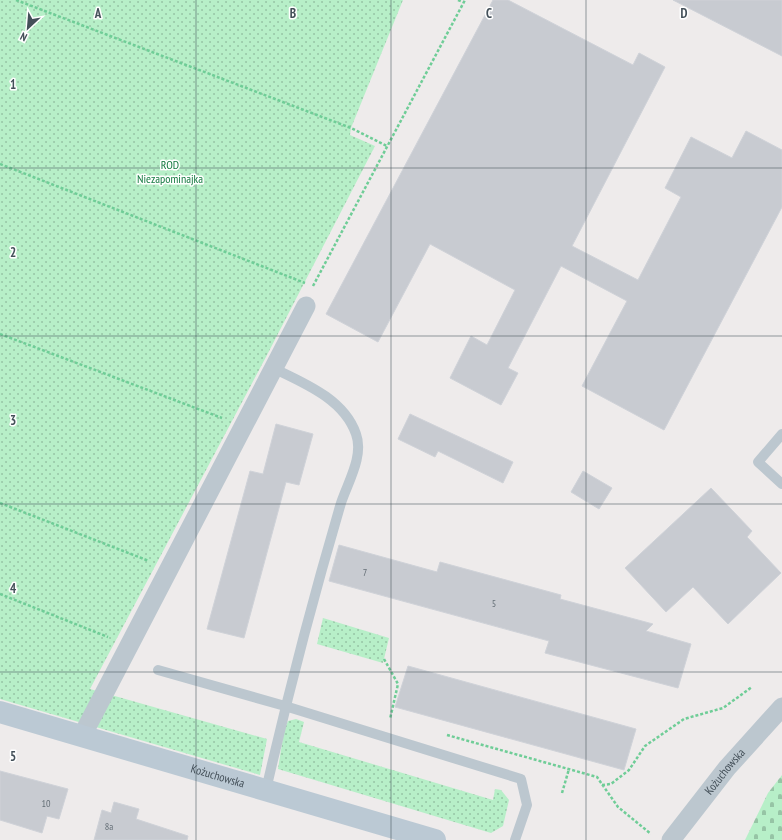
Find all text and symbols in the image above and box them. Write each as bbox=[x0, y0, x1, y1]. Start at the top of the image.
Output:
text: A bbox=[94, 5, 102, 22]
text: B bbox=[290, 5, 296, 22]
text: C bbox=[486, 5, 492, 22]
text: D bbox=[681, 5, 688, 22]
north arrow bbox=[8, 8, 48, 48]
text: N bbox=[18, 29, 29, 45]
text: 1 bbox=[10, 76, 16, 93]
park label: ROD Niezapominajka bbox=[137, 157, 203, 186]
text: 2 bbox=[10, 244, 16, 261]
text: 3 bbox=[10, 412, 16, 429]
house number: 7 bbox=[363, 566, 367, 579]
text: 4 bbox=[10, 580, 17, 597]
house number: 5 bbox=[492, 597, 496, 610]
street label: Kożuchowska bbox=[701, 745, 748, 797]
text: 5 bbox=[10, 748, 16, 765]
street label: Kożuchowska bbox=[189, 761, 247, 791]
house number: 10 bbox=[42, 797, 51, 810]
house number: 8a bbox=[105, 820, 113, 833]

